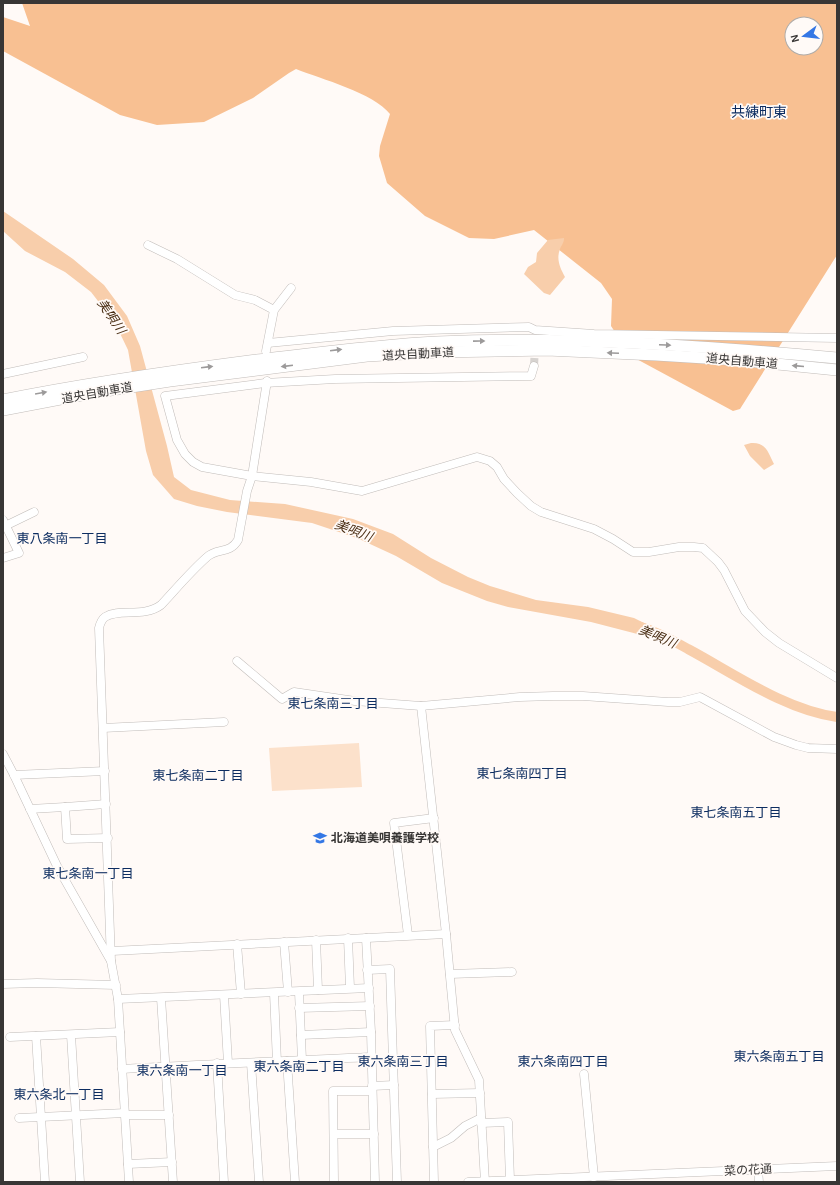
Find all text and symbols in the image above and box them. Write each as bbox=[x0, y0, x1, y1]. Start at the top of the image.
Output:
north arrow bbox=[784, 16, 824, 56]
text: N bbox=[789, 33, 801, 44]
district label: 共練町東 bbox=[731, 105, 787, 120]
water label: 美唄川 bbox=[94, 296, 129, 338]
one-way arrow bbox=[473, 338, 486, 344]
one-way arrow bbox=[659, 341, 671, 348]
street label: 道央自動車道 bbox=[382, 345, 454, 362]
one-way arrow bbox=[330, 347, 342, 354]
one-way arrow bbox=[606, 350, 619, 356]
street label: 道央自動車道 bbox=[706, 351, 778, 370]
one-way arrow bbox=[792, 362, 804, 369]
one-way arrow bbox=[281, 363, 294, 369]
one-way arrow bbox=[201, 364, 213, 370]
street label: 道央自動車道 bbox=[60, 380, 134, 405]
one-way arrow bbox=[35, 389, 47, 395]
water label: 美唄川 bbox=[333, 517, 376, 545]
district label: 東八条南一丁目 bbox=[16, 531, 108, 546]
water label: 美唄川 bbox=[637, 623, 680, 652]
district label: 東七条南三丁目 bbox=[287, 696, 379, 711]
district label: 東七条南四丁目 bbox=[476, 766, 568, 781]
district label: 東七条南二丁目 bbox=[152, 768, 244, 783]
district label: 東七条南五丁目 bbox=[690, 805, 782, 820]
school or university icon: 北海道美唄養護学校 bbox=[312, 830, 328, 846]
place label: 北海道美唄養護学校 bbox=[331, 831, 439, 844]
district label: 東七条南一丁目 bbox=[42, 866, 134, 881]
district label: 東六条南五丁目 bbox=[733, 1049, 825, 1064]
district label: 東六条南三丁目 bbox=[357, 1054, 449, 1069]
district label: 東六条南四丁目 bbox=[517, 1054, 609, 1069]
district label: 東六条南二丁目 bbox=[253, 1059, 345, 1074]
district label: 東六条南一丁目 bbox=[136, 1063, 228, 1078]
district label: 東六条北一丁目 bbox=[13, 1087, 105, 1102]
street label: 菜の花通 bbox=[724, 1162, 772, 1177]

